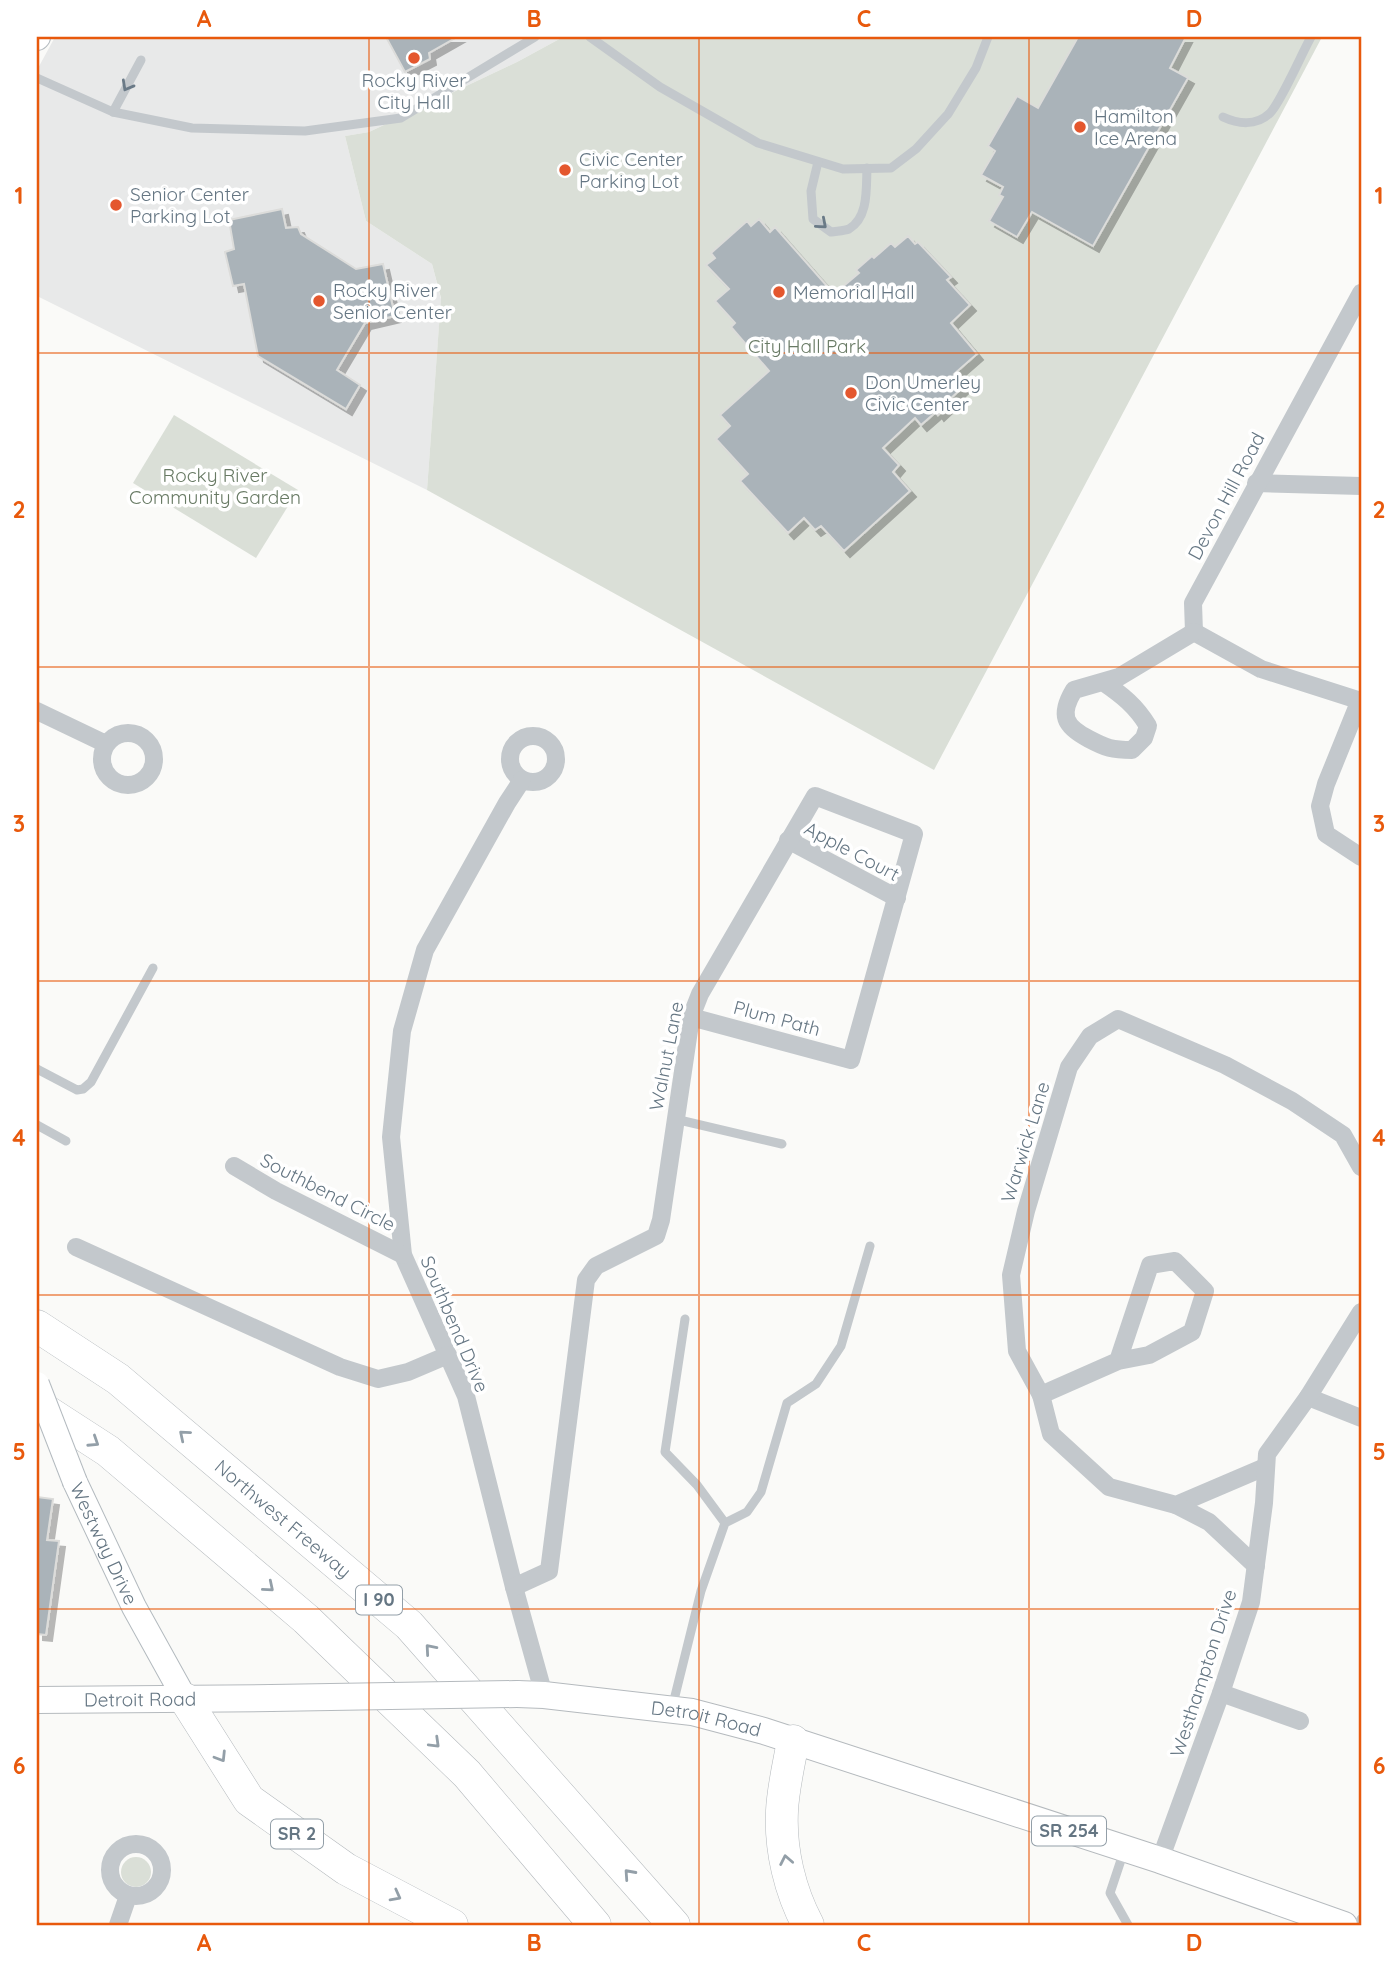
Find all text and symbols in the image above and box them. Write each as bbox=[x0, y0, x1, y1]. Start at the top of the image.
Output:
text: A bbox=[197, 4, 212, 33]
text: B bbox=[526, 4, 542, 33]
text: C bbox=[857, 4, 871, 33]
text: D bbox=[1186, 4, 1202, 33]
marker: Rocky River City Hall bbox=[406, 50, 422, 66]
place label: Rocky River City Hall bbox=[362, 68, 467, 114]
one-way arrow bbox=[122, 78, 135, 91]
place label: Hamilton Ice Arena bbox=[1094, 104, 1177, 150]
marker: Hamilton Ice Arena bbox=[1072, 119, 1088, 135]
place label: Civic Center Parking Lot bbox=[579, 147, 684, 193]
marker: Civic Center Parking Lot bbox=[557, 162, 573, 178]
text: 1 bbox=[15, 181, 23, 210]
text: 1 bbox=[1375, 181, 1383, 210]
place label: Senior Center Parking Lot bbox=[130, 182, 250, 228]
marker: Senior Center Parking Lot bbox=[108, 197, 124, 213]
one-way arrow bbox=[814, 216, 827, 229]
place label: Rocky River Senior Center bbox=[333, 278, 453, 324]
place label: Memorial Hall bbox=[793, 280, 915, 304]
marker: Memorial Hall bbox=[771, 284, 787, 300]
marker: Rocky River Senior Center bbox=[311, 293, 327, 309]
park label: City Hall Park bbox=[748, 334, 866, 358]
place label: Don Umerley Civic Center bbox=[865, 370, 981, 416]
marker: Don Umerley Civic Center bbox=[843, 385, 859, 401]
street label: Devon Hill Road bbox=[1182, 428, 1270, 564]
park label: Rocky River Community Garden bbox=[129, 463, 301, 509]
text: 2 bbox=[12, 495, 26, 524]
text: 2 bbox=[1372, 495, 1386, 524]
text: 3 bbox=[13, 809, 25, 838]
text: 3 bbox=[1373, 809, 1385, 838]
street label: Apple Court bbox=[801, 816, 903, 886]
street label: Plum Path bbox=[731, 995, 823, 1041]
street label: Walnut Lane bbox=[644, 999, 688, 1113]
street label: Warwick Lane bbox=[995, 1079, 1055, 1205]
text: 4 bbox=[12, 1123, 26, 1152]
text: 4 bbox=[1372, 1123, 1386, 1152]
street label: Southbend Circle bbox=[256, 1148, 400, 1236]
street label: Southbend Drive bbox=[415, 1252, 495, 1396]
one-way arrow bbox=[180, 1431, 193, 1443]
one-way arrow bbox=[86, 1434, 99, 1447]
text: 5 bbox=[12, 1437, 26, 1466]
text: 5 bbox=[1372, 1437, 1386, 1466]
street label: Northwest Freeway bbox=[210, 1454, 356, 1583]
street label: Westway Drive bbox=[65, 1478, 143, 1609]
one-way arrow bbox=[261, 1579, 274, 1591]
road number: I 90 bbox=[356, 1586, 402, 1615]
street label: Westhampton Drive bbox=[1165, 1586, 1241, 1760]
one-way arrow bbox=[425, 1644, 438, 1657]
street label: Detroit Road bbox=[84, 1687, 196, 1712]
street label: Detroit Road bbox=[650, 1695, 764, 1742]
one-way arrow bbox=[426, 1735, 439, 1748]
one-way arrow bbox=[213, 1749, 226, 1762]
text: 6 bbox=[13, 1751, 25, 1780]
text: 6 bbox=[1373, 1751, 1385, 1780]
road number: SR 254 bbox=[1032, 1816, 1106, 1845]
road number: SR 2 bbox=[271, 1820, 323, 1848]
one-way arrow bbox=[779, 1854, 794, 1866]
one-way arrow bbox=[625, 1869, 637, 1882]
one-way arrow bbox=[389, 1887, 401, 1901]
text: A bbox=[197, 1928, 212, 1957]
text: B bbox=[526, 1928, 542, 1957]
text: C bbox=[857, 1928, 871, 1957]
text: D bbox=[1186, 1928, 1202, 1957]

